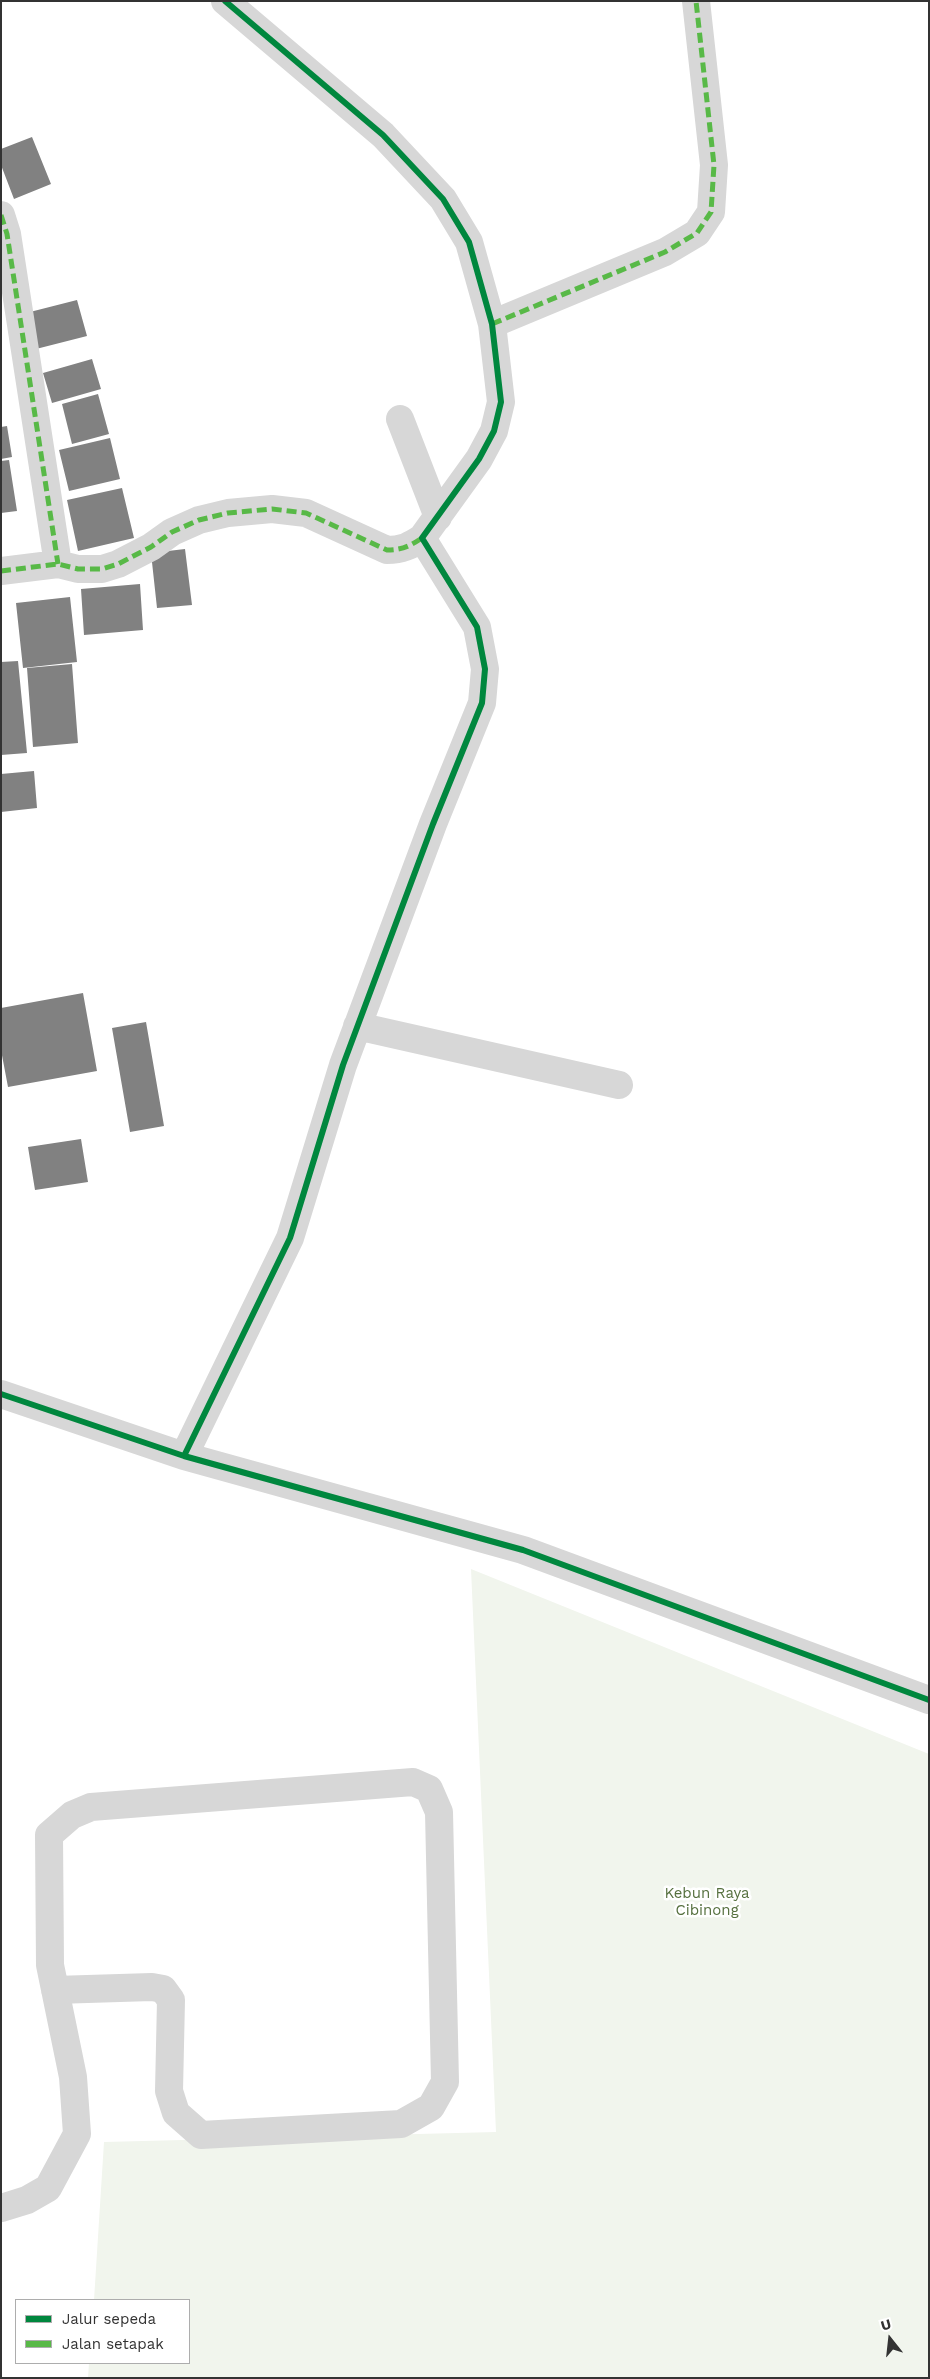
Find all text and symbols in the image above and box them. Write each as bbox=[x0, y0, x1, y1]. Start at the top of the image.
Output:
park label: Kebun Raya Cibinong bbox=[665, 1885, 749, 1920]
legend bbox=[15, 2299, 190, 2364]
text: Jalur sepeda bbox=[62, 2310, 156, 2328]
north arrow bbox=[865, 2314, 915, 2364]
text: U bbox=[879, 2316, 893, 2334]
text: Jalan setapak bbox=[62, 2335, 164, 2353]

